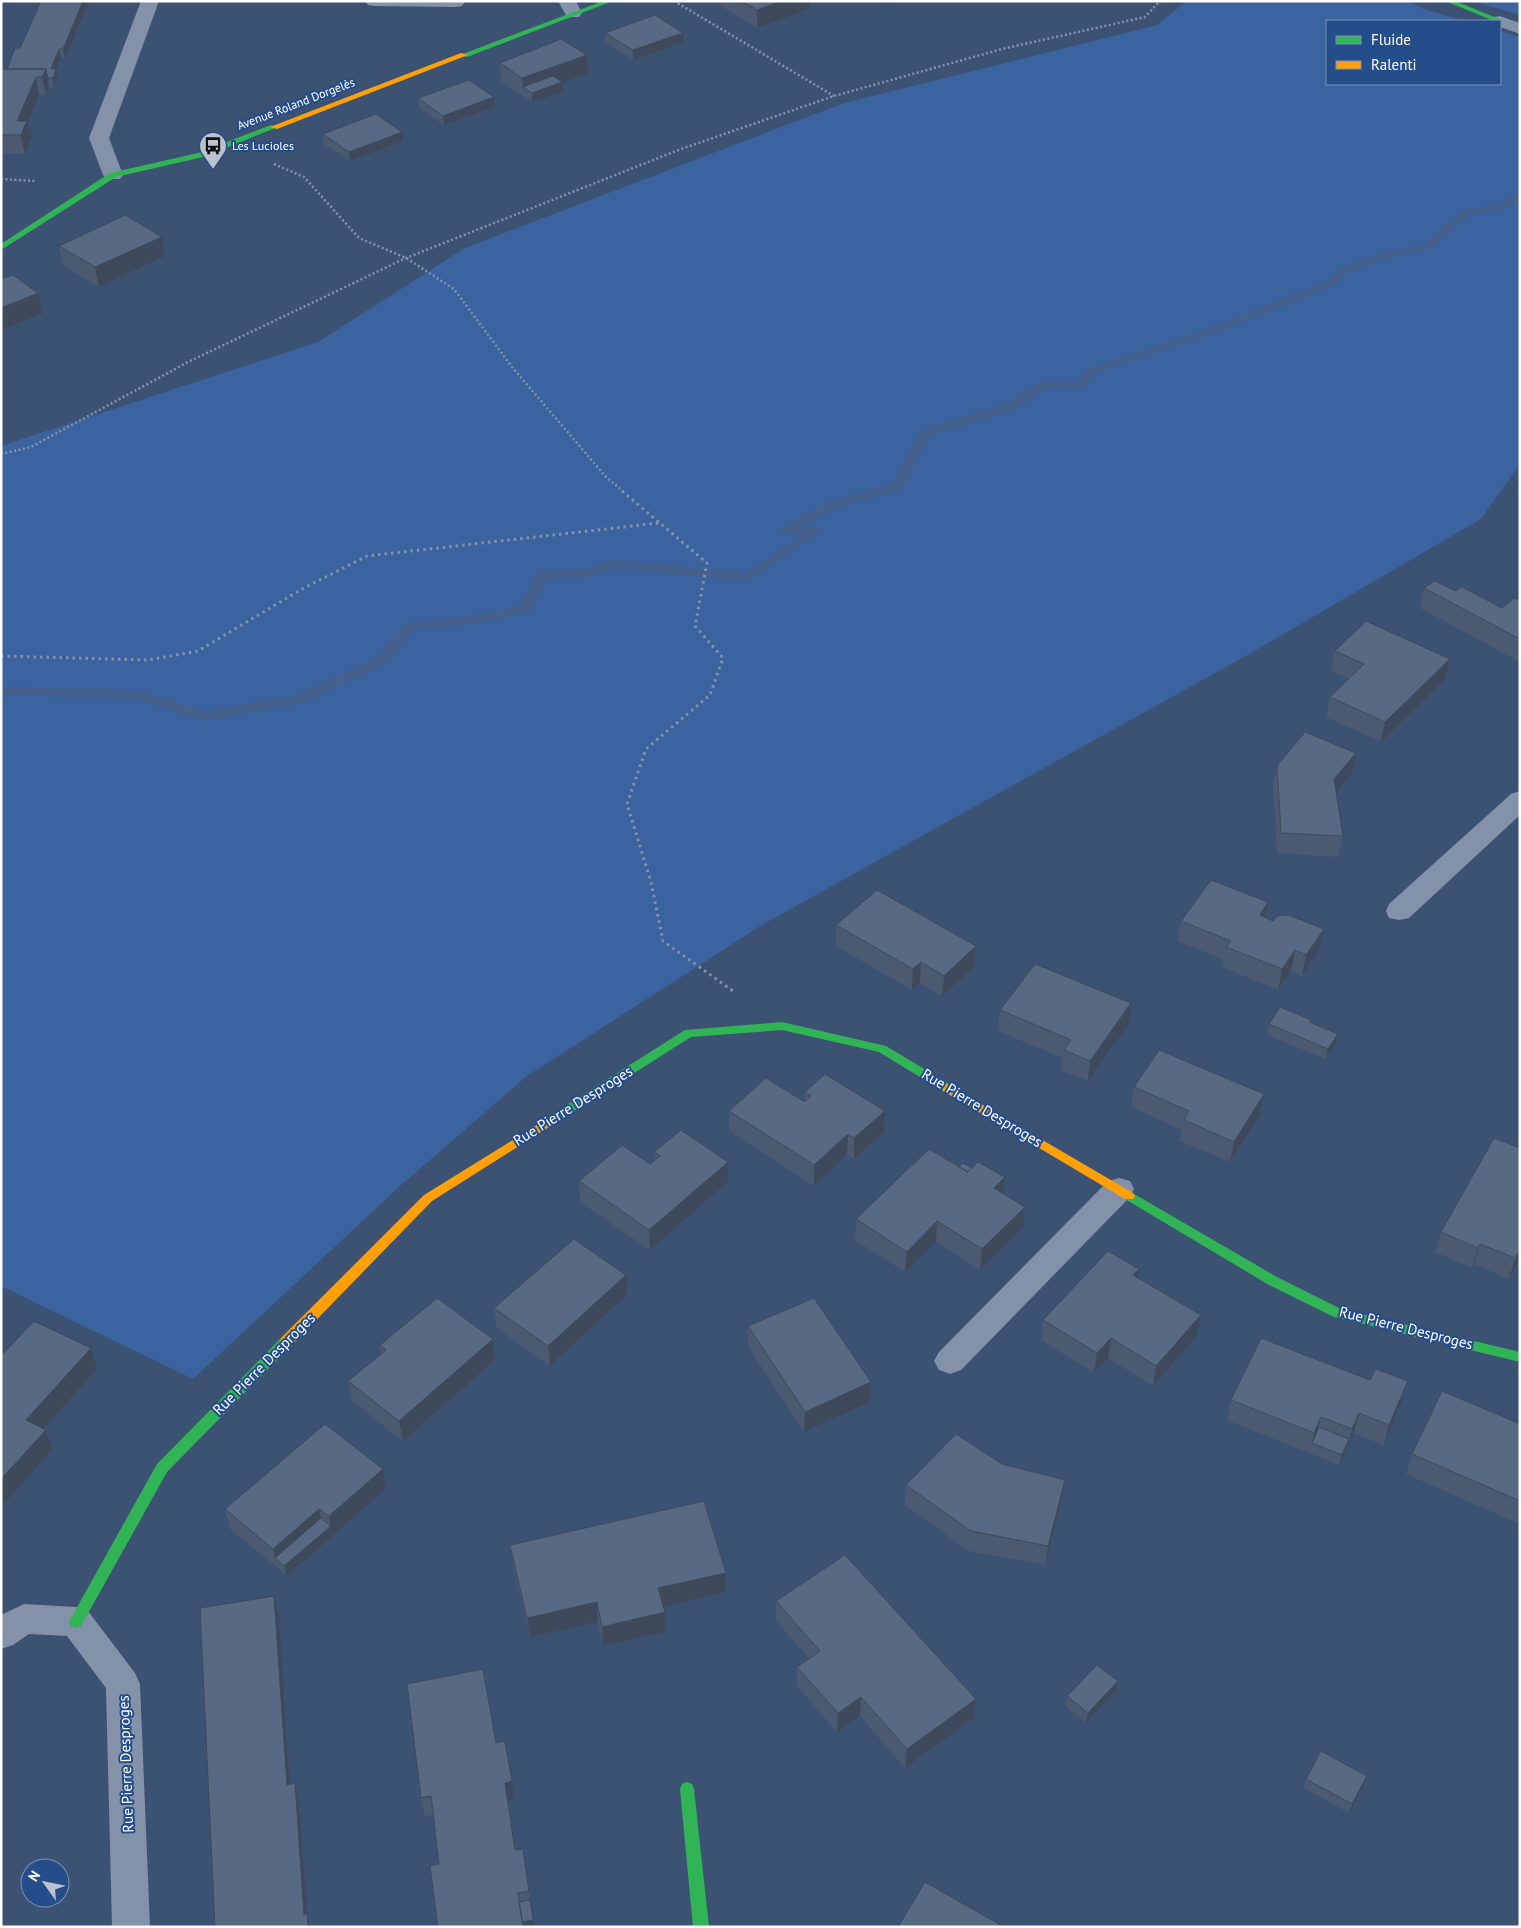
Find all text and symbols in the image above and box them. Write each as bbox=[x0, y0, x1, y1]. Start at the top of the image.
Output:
legend bbox=[1326, 20, 1501, 85]
text: Fluide bbox=[1371, 30, 1411, 49]
text: Ralenti bbox=[1371, 55, 1417, 74]
street label: Avenue Roland Dorgelès bbox=[235, 74, 357, 133]
bus stop icon: Les Lucioles bbox=[198, 131, 228, 170]
place label: Les Lucioles bbox=[232, 138, 294, 153]
street label: Rue Pierre Desproges bbox=[509, 1061, 636, 1150]
street label: Rue Pierre Desproges bbox=[919, 1064, 1046, 1151]
street label: Rue Pierre Desproges bbox=[1337, 1302, 1475, 1353]
street label: Rue Pierre Desproges bbox=[208, 1308, 319, 1419]
street label: Rue Pierre Desproges bbox=[114, 1695, 137, 1833]
north arrow bbox=[20, 1858, 70, 1908]
text: N bbox=[24, 1867, 44, 1885]

